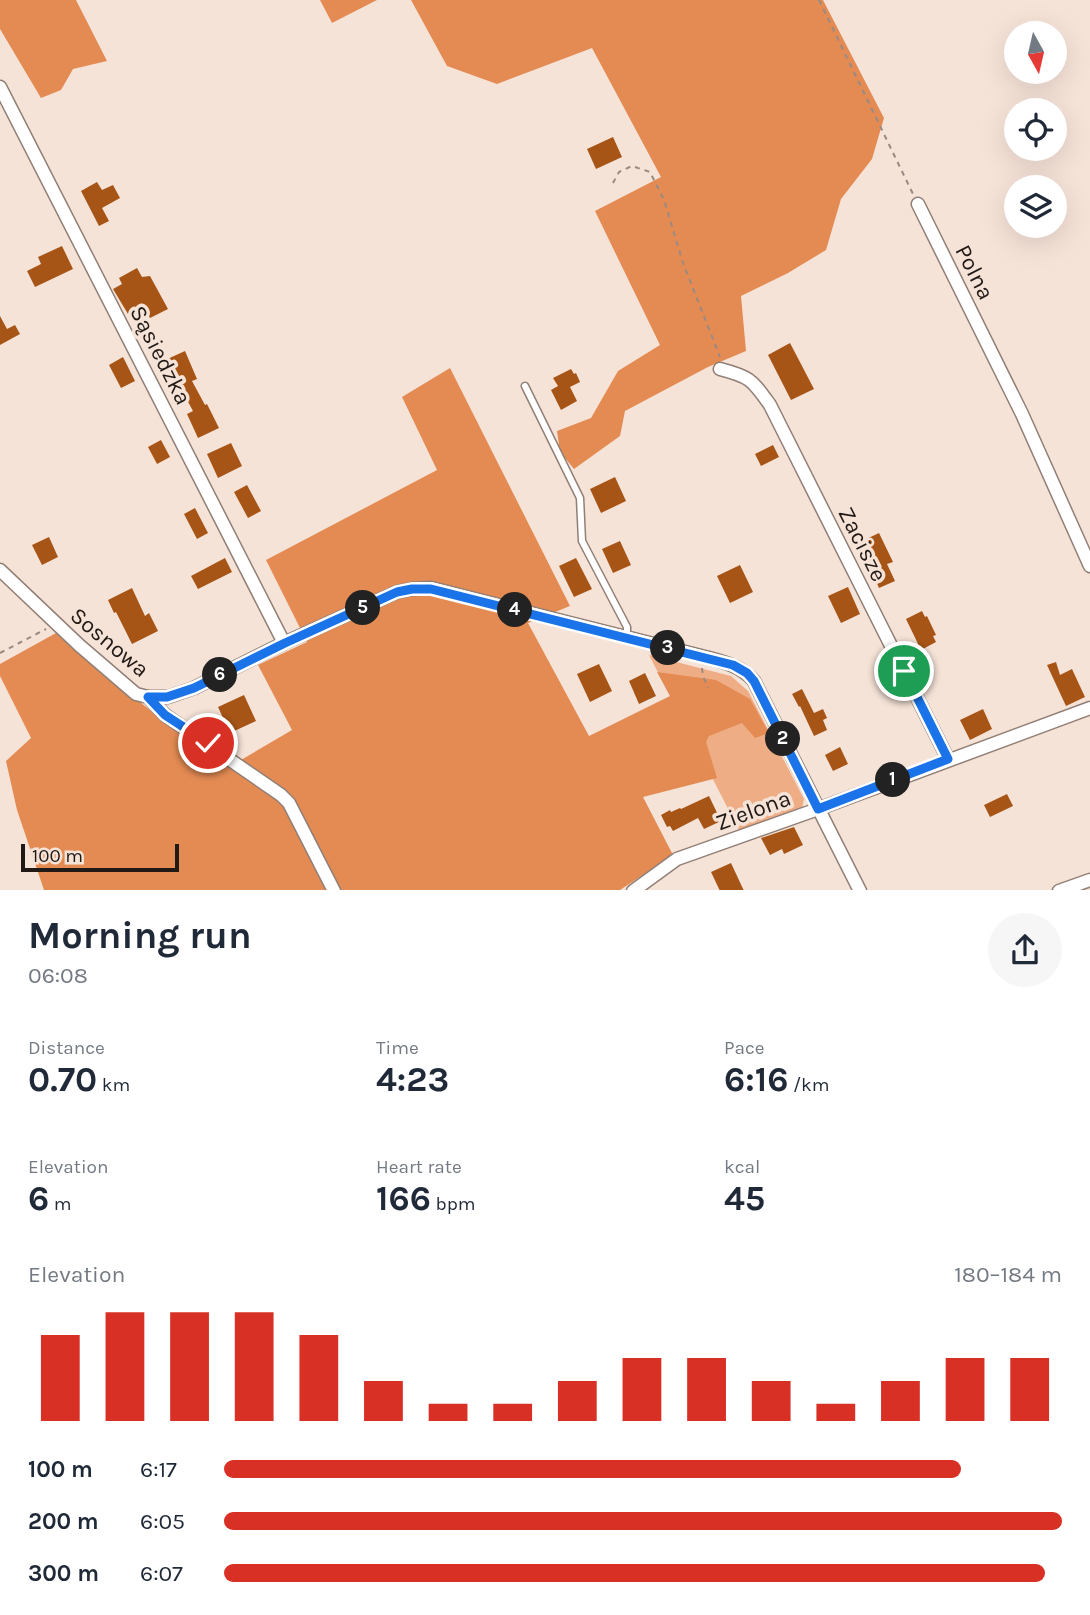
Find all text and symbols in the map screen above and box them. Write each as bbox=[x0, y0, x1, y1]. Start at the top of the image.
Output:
north arrow bbox=[1004, 21, 1068, 84]
map controls bbox=[1004, 21, 1067, 238]
button: locate bbox=[1004, 98, 1067, 161]
button: layers bbox=[1004, 175, 1067, 238]
street label: Polna bbox=[949, 240, 1000, 304]
street label: Sąsiedzka bbox=[124, 301, 197, 409]
street label: Zacisze bbox=[832, 503, 893, 586]
pin: 5 bbox=[346, 590, 380, 626]
pin: 4 bbox=[498, 592, 532, 628]
text: 5 bbox=[357, 596, 368, 618]
text: 4 bbox=[509, 598, 520, 620]
street label: Sosnowa bbox=[65, 602, 154, 683]
pin: 3 bbox=[650, 630, 686, 666]
text: 3 bbox=[662, 636, 673, 658]
pin bbox=[874, 641, 934, 701]
icon: arrive bbox=[885, 652, 923, 690]
pin: 6 bbox=[202, 658, 238, 692]
text: 6 bbox=[214, 663, 225, 685]
pin bbox=[178, 713, 238, 773]
pin: 2 bbox=[766, 722, 800, 756]
icon: check bbox=[189, 724, 227, 762]
text: 2 bbox=[777, 727, 788, 749]
pin: 1 bbox=[876, 762, 910, 798]
text: 1 bbox=[889, 768, 896, 790]
street label: Zielona bbox=[712, 784, 794, 836]
scale bar bbox=[21, 842, 178, 873]
text: 100 m bbox=[32, 845, 83, 867]
text: Morning run bbox=[28, 913, 252, 958]
button: share bbox=[988, 913, 1062, 987]
text: 06:08 bbox=[28, 962, 88, 989]
text: Distance bbox=[28, 1037, 105, 1059]
text: Time bbox=[376, 1037, 419, 1059]
text: Pace bbox=[724, 1037, 765, 1059]
text: 0.70 bbox=[28, 1059, 97, 1100]
text: 4:23 bbox=[376, 1059, 449, 1100]
text: 6:16 bbox=[724, 1059, 788, 1100]
text: km bbox=[97, 1074, 130, 1096]
text: /km bbox=[788, 1074, 830, 1096]
text: Elevation bbox=[28, 1156, 108, 1178]
text: Heart rate bbox=[376, 1156, 462, 1178]
text: kcal bbox=[724, 1156, 760, 1178]
text: 6 bbox=[28, 1178, 49, 1219]
text: 166 bbox=[376, 1178, 431, 1219]
text: 45 bbox=[724, 1178, 765, 1219]
text: m bbox=[49, 1193, 72, 1215]
text: bpm bbox=[431, 1193, 476, 1215]
text: Elevation bbox=[28, 1261, 125, 1288]
text: 180–184 m bbox=[954, 1261, 1062, 1288]
text: 100 m bbox=[28, 1456, 93, 1483]
text: 6:17 bbox=[140, 1456, 177, 1483]
text: 200 m bbox=[28, 1508, 99, 1535]
text: 6:05 bbox=[140, 1508, 185, 1535]
text: 300 m bbox=[28, 1560, 99, 1587]
text: 6:07 bbox=[140, 1560, 183, 1587]

